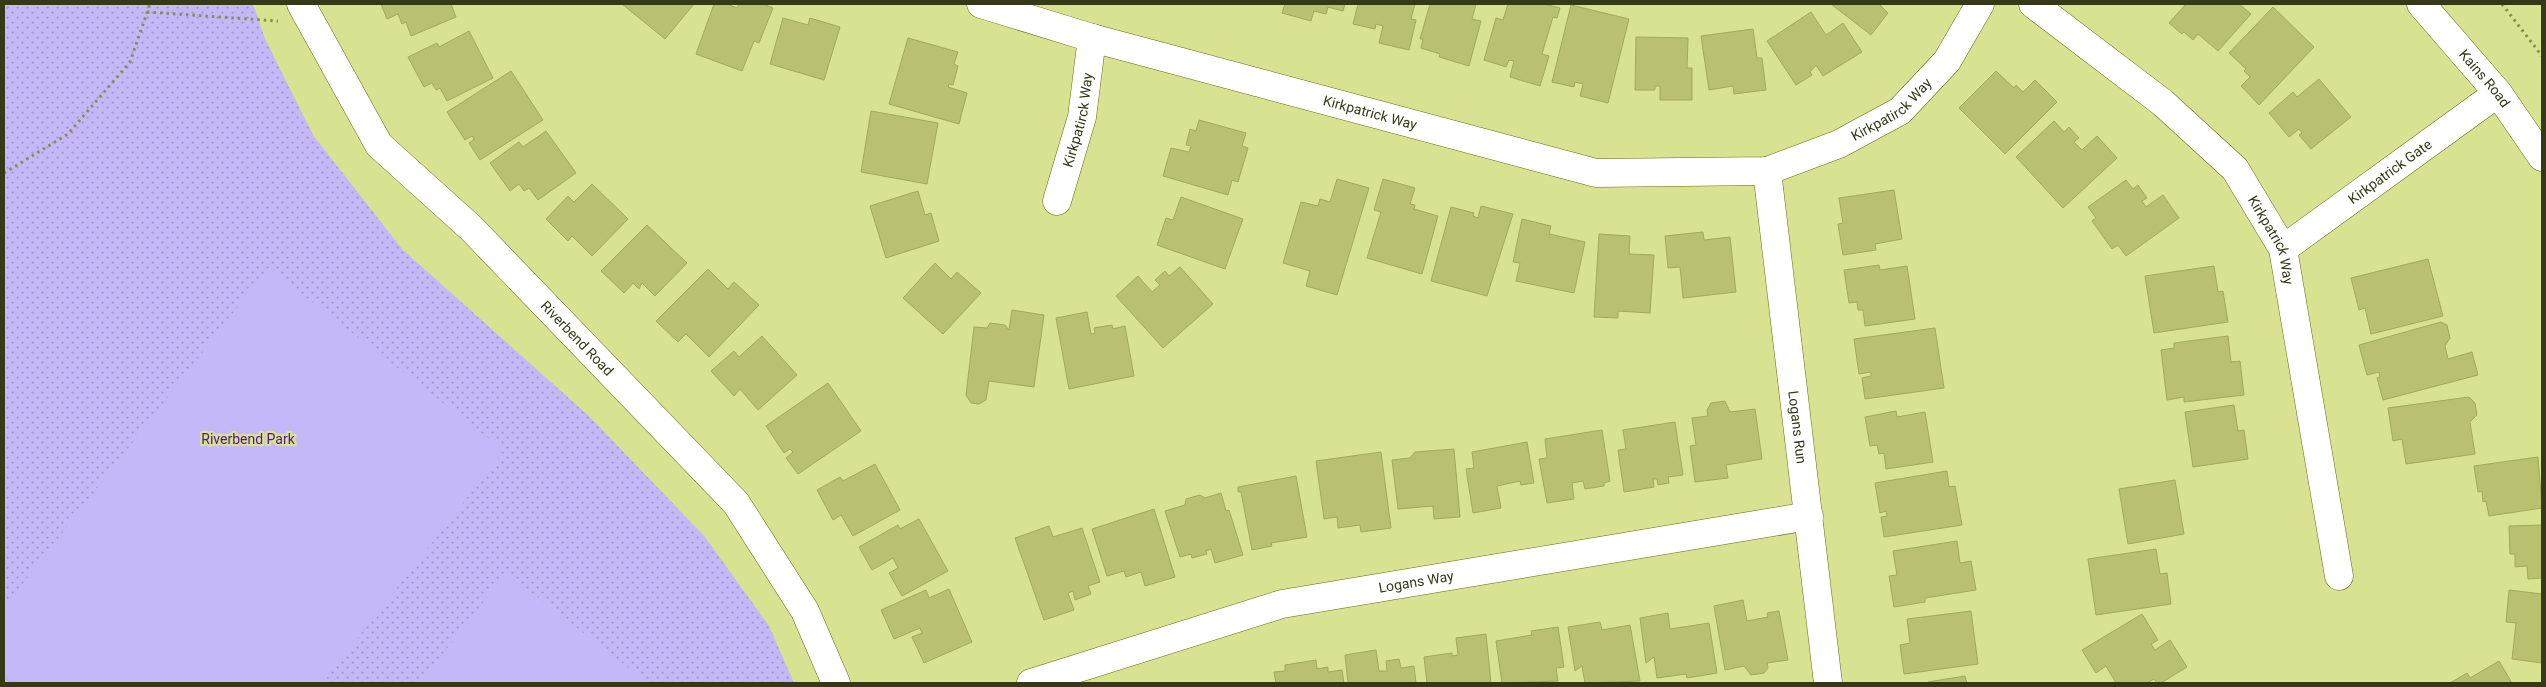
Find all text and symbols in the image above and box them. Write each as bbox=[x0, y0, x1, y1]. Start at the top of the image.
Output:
street label: Kains Road bbox=[2456, 46, 2513, 110]
street label: Kirkpatirck Way bbox=[1060, 71, 1096, 169]
street label: Kirkpatirck Way bbox=[1848, 75, 1935, 144]
street label: Kirkpatrick Way bbox=[1321, 92, 1419, 133]
street label: Kirkpatrick Gate bbox=[2345, 136, 2435, 207]
street label: Kirkpatrick Way bbox=[2245, 193, 2297, 286]
street label: Riverbend Road bbox=[538, 297, 617, 379]
street label: Logans Run bbox=[1785, 390, 1810, 465]
park label: Riverbend Park bbox=[201, 431, 296, 447]
street label: Logans Way bbox=[1377, 567, 1455, 596]

